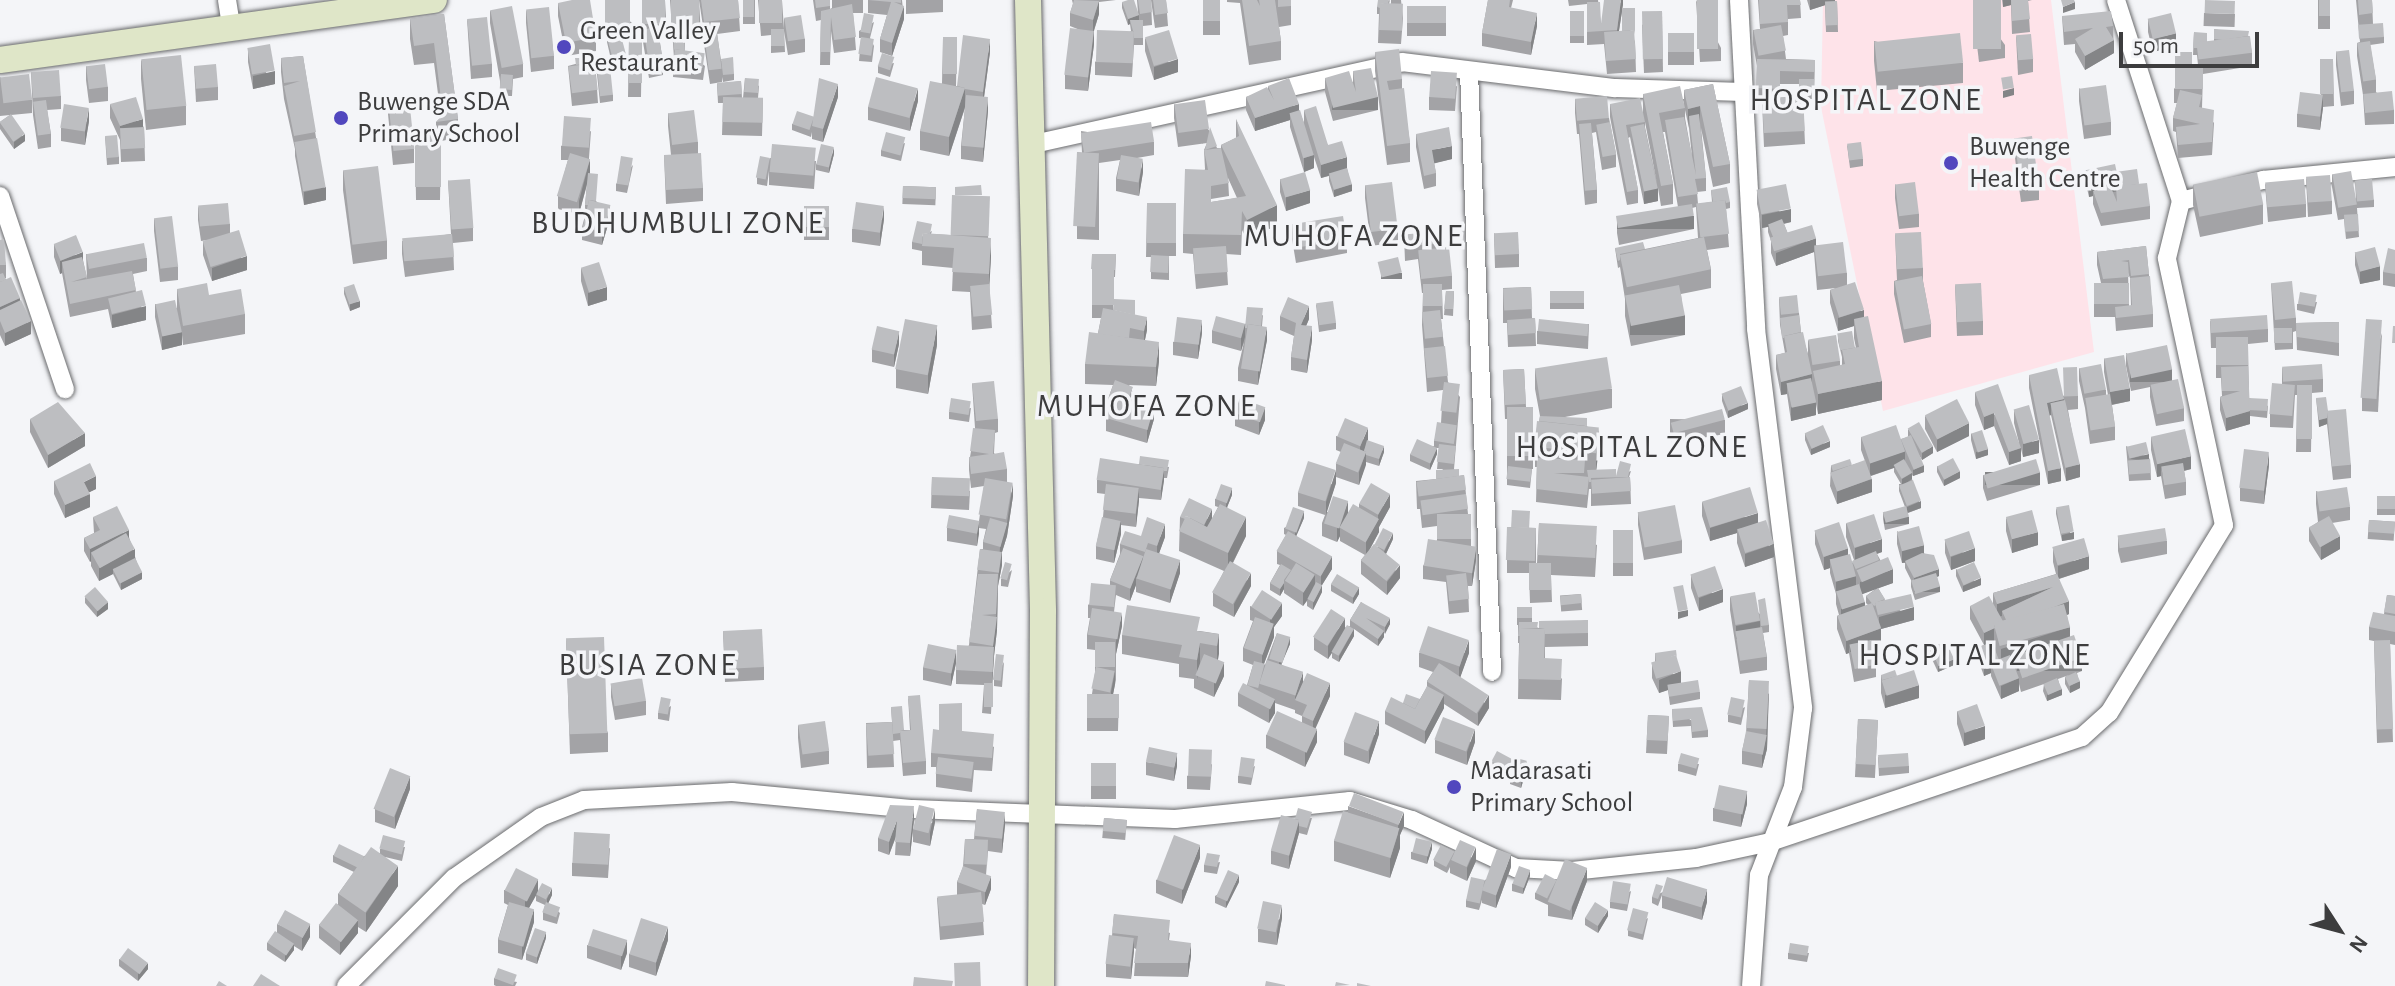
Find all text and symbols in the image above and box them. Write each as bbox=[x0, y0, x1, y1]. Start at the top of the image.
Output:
place label: Green Valley Restaurant bbox=[580, 14, 716, 80]
scale bar bbox=[2123, 16, 2263, 66]
text: 50 m bbox=[2133, 34, 2179, 58]
marker: Green Valley Restaurant bbox=[555, 38, 573, 56]
district label: HOSPITAL ZONE bbox=[1749, 81, 1983, 119]
place label: Buwenge SDA Primary School bbox=[357, 85, 520, 151]
marker: Buwenge SDA Primary School bbox=[332, 109, 350, 127]
place label: Buwenge Health Centre bbox=[1969, 130, 2121, 196]
marker: Buwenge Health Centre bbox=[1940, 152, 1962, 174]
district label: BUDHUMBULI ZONE bbox=[531, 204, 825, 242]
district label: MUHOFA ZONE bbox=[1244, 217, 1464, 255]
district label: MUHOFA ZONE bbox=[1037, 387, 1257, 425]
district label: HOSPITAL ZONE bbox=[1515, 428, 1749, 466]
district label: HOSPITAL ZONE bbox=[1858, 636, 2092, 674]
district label: BUSIA ZONE bbox=[558, 646, 738, 684]
place label: Madarasati Primary School bbox=[1470, 754, 1633, 820]
marker: Madarasati Primary School bbox=[1445, 778, 1463, 796]
north arrow bbox=[2299, 890, 2379, 970]
text: N bbox=[2345, 931, 2372, 957]

